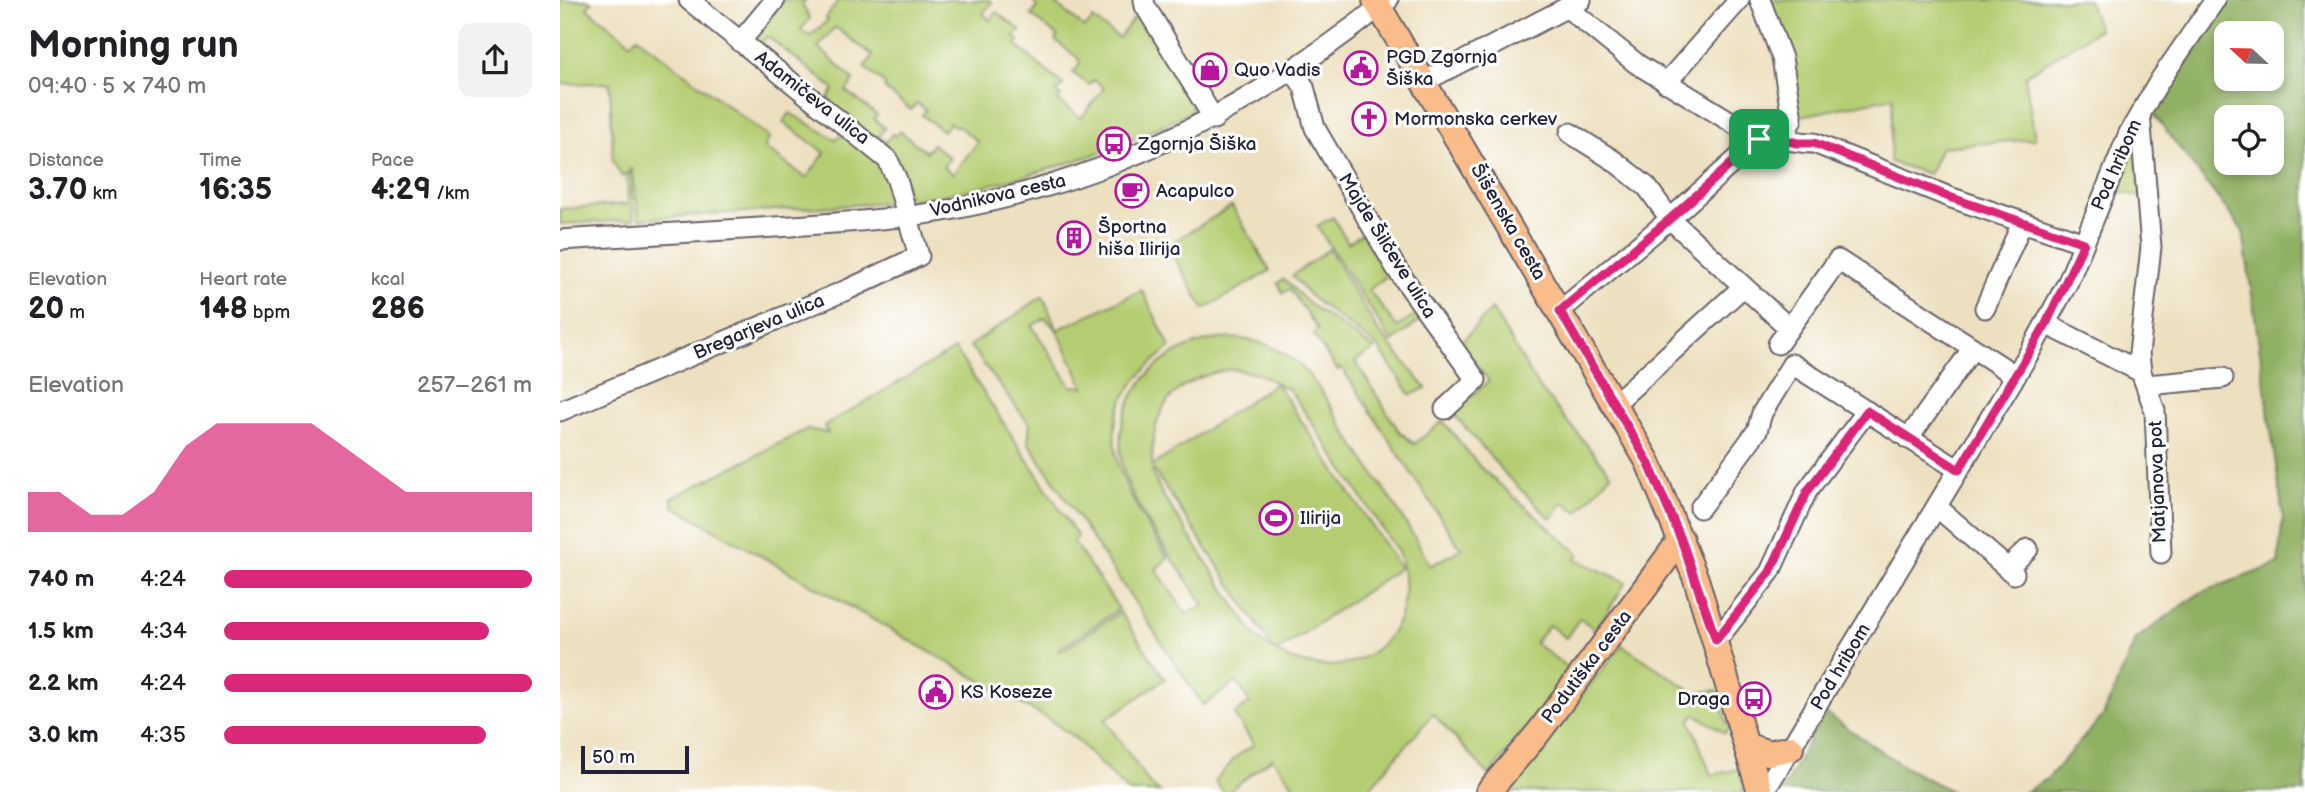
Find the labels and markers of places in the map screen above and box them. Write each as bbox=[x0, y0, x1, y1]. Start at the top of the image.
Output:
place label: PGD Zgornja Šiška bbox=[1386, 46, 1497, 91]
public building icon: PGD Zgornja Šiška bbox=[1342, 49, 1380, 87]
shop icon: Quo Vadis bbox=[1191, 51, 1229, 89]
place label: Quo Vadis bbox=[1234, 59, 1320, 82]
church icon: Mormonska cerkev bbox=[1350, 100, 1388, 138]
place label: Mormonska cerkev bbox=[1394, 108, 1558, 131]
pin bbox=[1729, 109, 1789, 169]
bus stop icon: Zgornja Šiška bbox=[1095, 125, 1133, 163]
place label: Zgornja Šiška bbox=[1137, 133, 1256, 156]
cafe icon: Acapulco bbox=[1113, 172, 1151, 210]
place label: Acapulco bbox=[1156, 180, 1235, 203]
place label: Športna hiša Ilirija bbox=[1098, 216, 1181, 261]
building icon: Športna hiša Ilirija bbox=[1055, 219, 1093, 257]
sports icon: Ilirija bbox=[1257, 499, 1295, 537]
place label: Ilirija bbox=[1300, 507, 1341, 530]
public building icon: KS Koseze bbox=[917, 673, 955, 711]
bus stop icon: Draga bbox=[1735, 680, 1773, 718]
place label: KS Koseze bbox=[960, 681, 1052, 704]
place label: Draga bbox=[1677, 688, 1730, 711]

